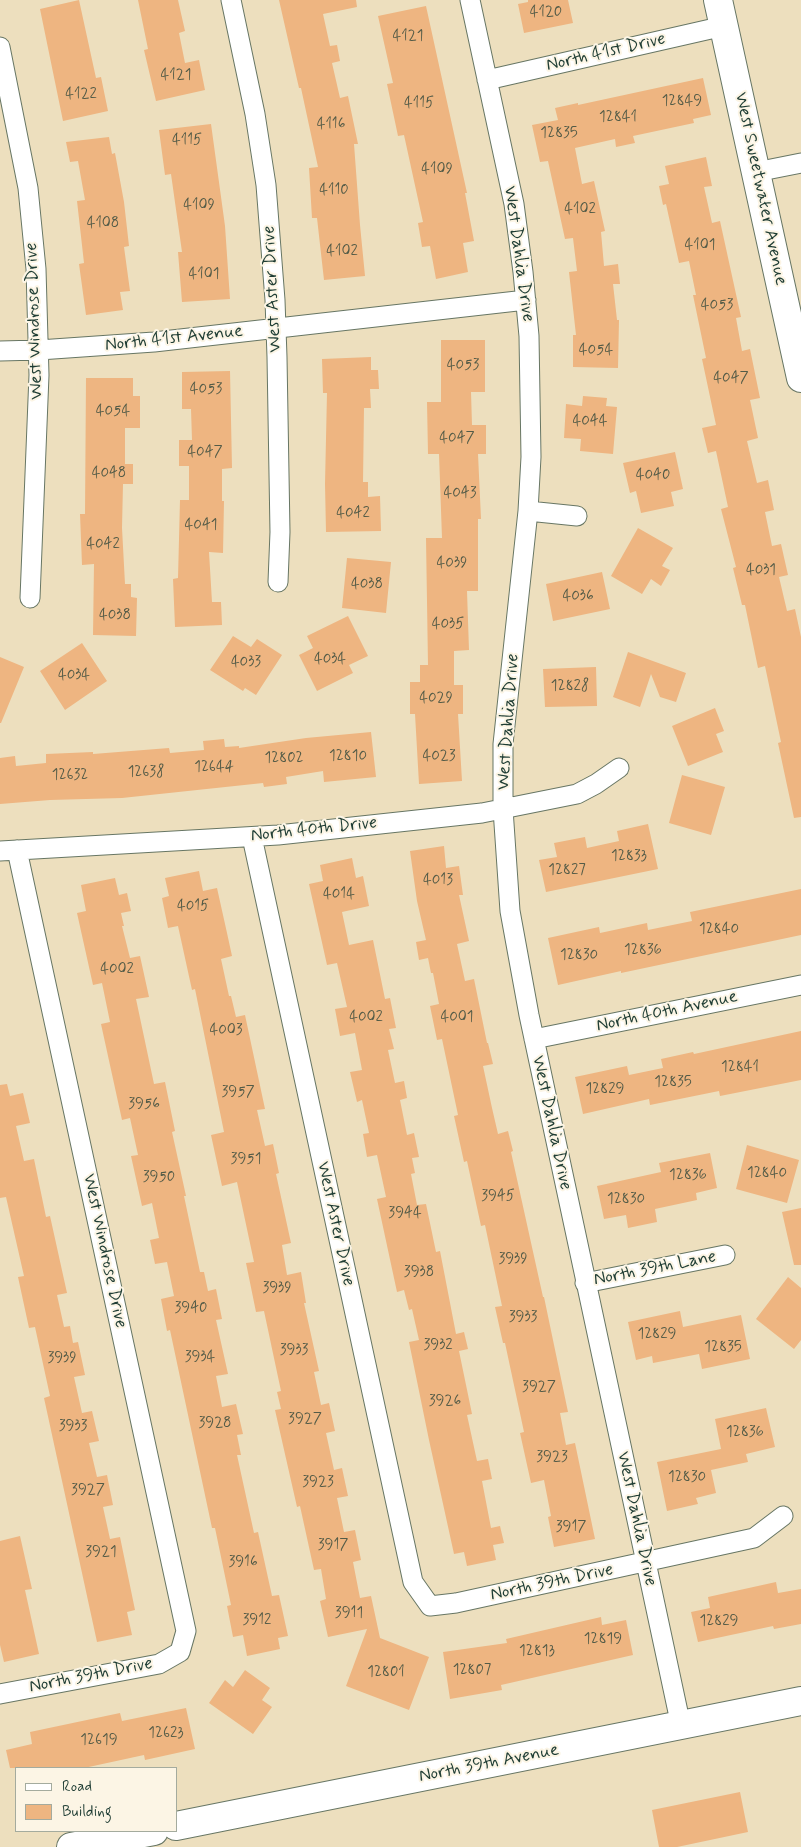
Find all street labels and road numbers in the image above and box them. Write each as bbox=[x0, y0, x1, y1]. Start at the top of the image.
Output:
street label: North 41st Drive bbox=[544, 29, 668, 77]
street label: West Sweetwater Avenue bbox=[729, 91, 791, 287]
street label: West Dahlia Drive bbox=[498, 185, 538, 323]
street label: West Aster Drive bbox=[259, 225, 287, 353]
street label: West Windrose Drive bbox=[21, 242, 49, 400]
street label: North 41st Avenue bbox=[104, 321, 244, 357]
street label: West Dahlia Drive bbox=[493, 653, 525, 791]
street label: North 40th Drive bbox=[250, 813, 378, 847]
street label: North 40th Avenue bbox=[594, 986, 740, 1038]
street label: West Dahlia Drive bbox=[526, 1054, 576, 1192]
street label: West Aster Drive bbox=[311, 1160, 359, 1288]
street label: West Windrose Drive bbox=[77, 1172, 131, 1330]
street label: North 39th Lane bbox=[592, 1247, 718, 1291]
street label: West Dahlia Drive bbox=[611, 1450, 661, 1588]
street label: North 39th Drive bbox=[489, 1559, 615, 1607]
street label: North 39th Drive bbox=[28, 1653, 154, 1699]
street label: North 39th Avenue bbox=[417, 1740, 561, 1788]

